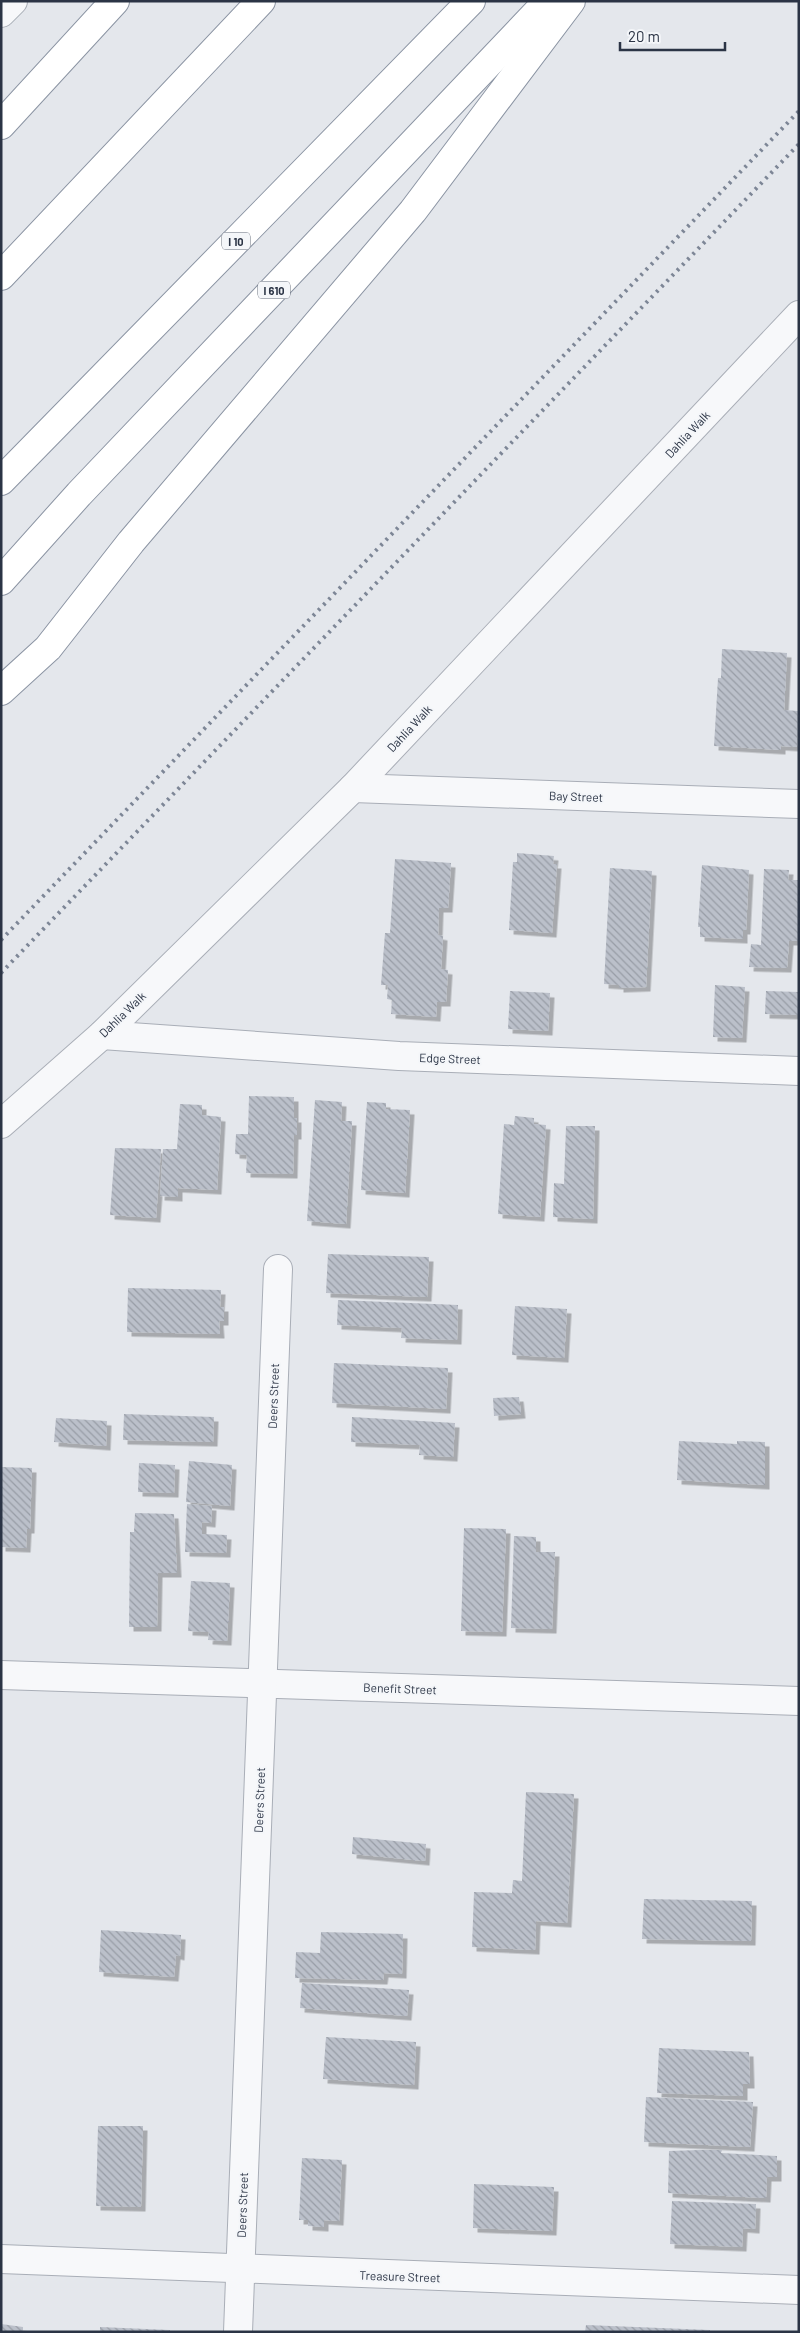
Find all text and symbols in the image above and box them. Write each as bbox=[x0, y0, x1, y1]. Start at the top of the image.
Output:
scale bar bbox=[620, 20, 725, 52]
text: 20 m bbox=[628, 27, 660, 45]
road number: I 10 bbox=[222, 232, 250, 250]
road number: I 610 bbox=[258, 282, 290, 298]
street label: Dahlia Walk bbox=[662, 408, 712, 460]
street label: Dahlia Walk bbox=[384, 702, 434, 754]
street label: Bay Street bbox=[549, 788, 603, 804]
street label: Dahlia Walk bbox=[96, 988, 148, 1040]
street label: Edge Street bbox=[419, 1050, 481, 1066]
street label: Deers Street bbox=[265, 1363, 281, 1429]
street label: Benefit Street bbox=[363, 1680, 437, 1696]
street label: Deers Street bbox=[251, 1767, 267, 1833]
street label: Deers Street bbox=[234, 2172, 250, 2238]
street label: Treasure Street bbox=[359, 2268, 441, 2284]

